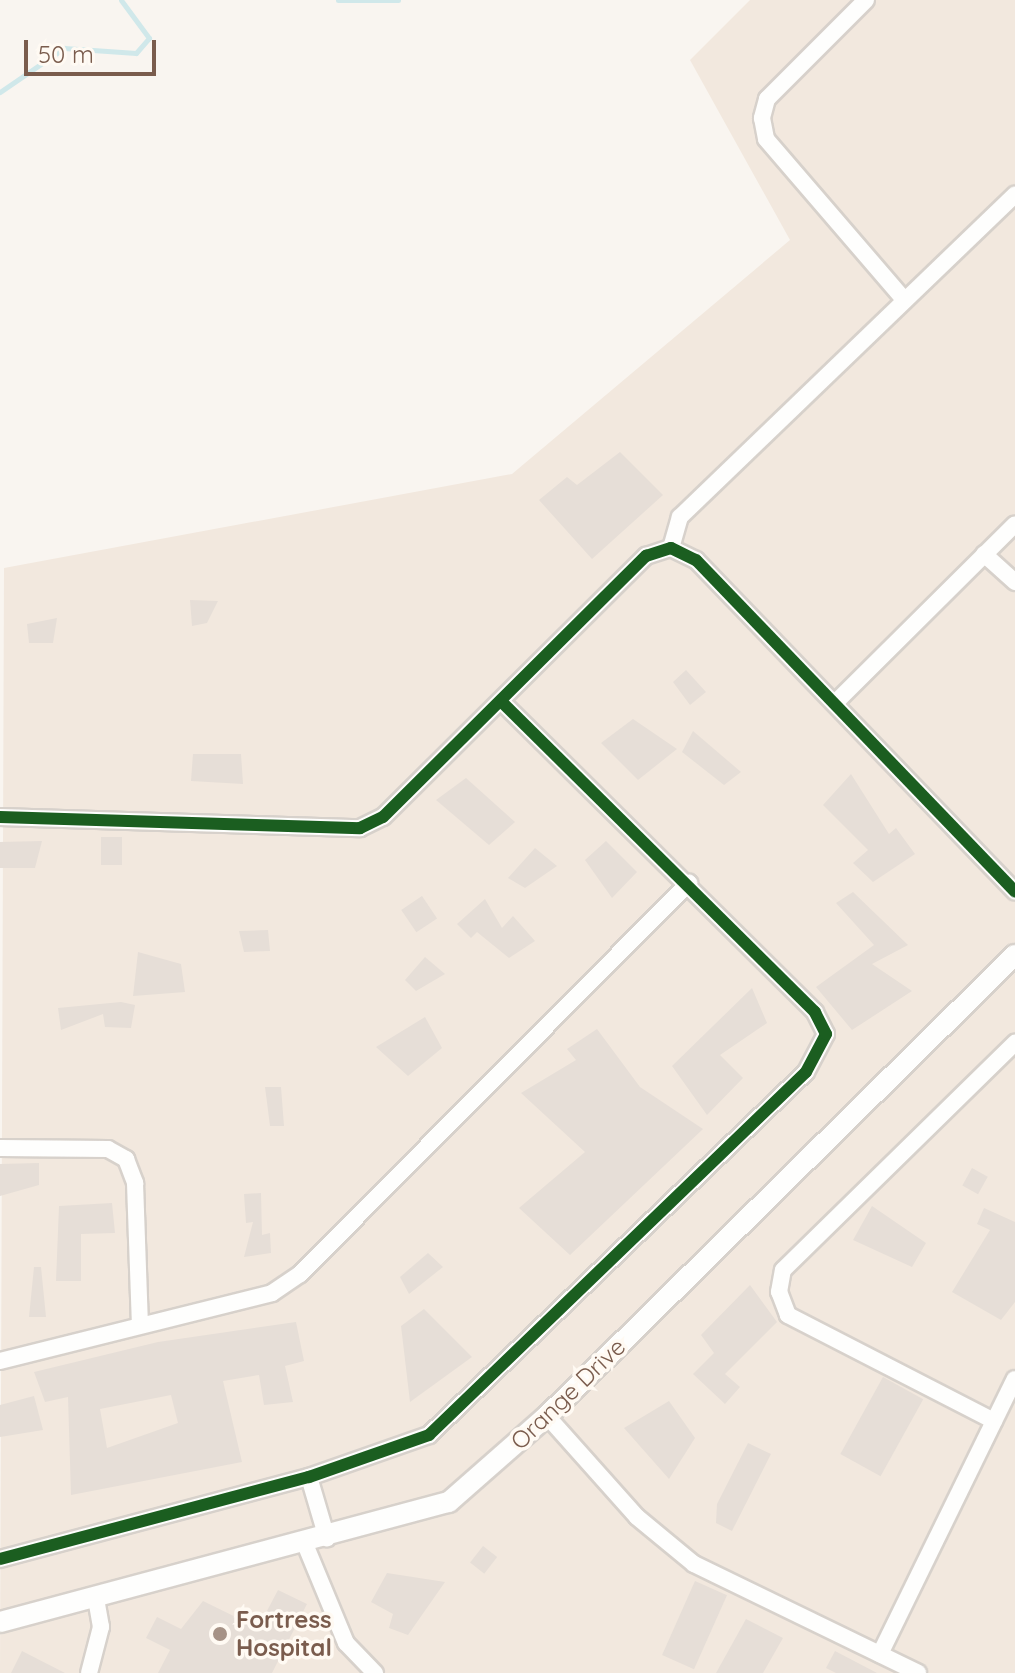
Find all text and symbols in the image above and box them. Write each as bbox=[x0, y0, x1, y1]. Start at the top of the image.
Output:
scale bar bbox=[28, 24, 160, 74]
text: 50 m bbox=[38, 39, 94, 69]
street label: Orange Drive bbox=[505, 1332, 631, 1456]
place label: Fortress Hospital bbox=[236, 1606, 332, 1662]
marker: Fortress Hospital bbox=[211, 1625, 229, 1643]

